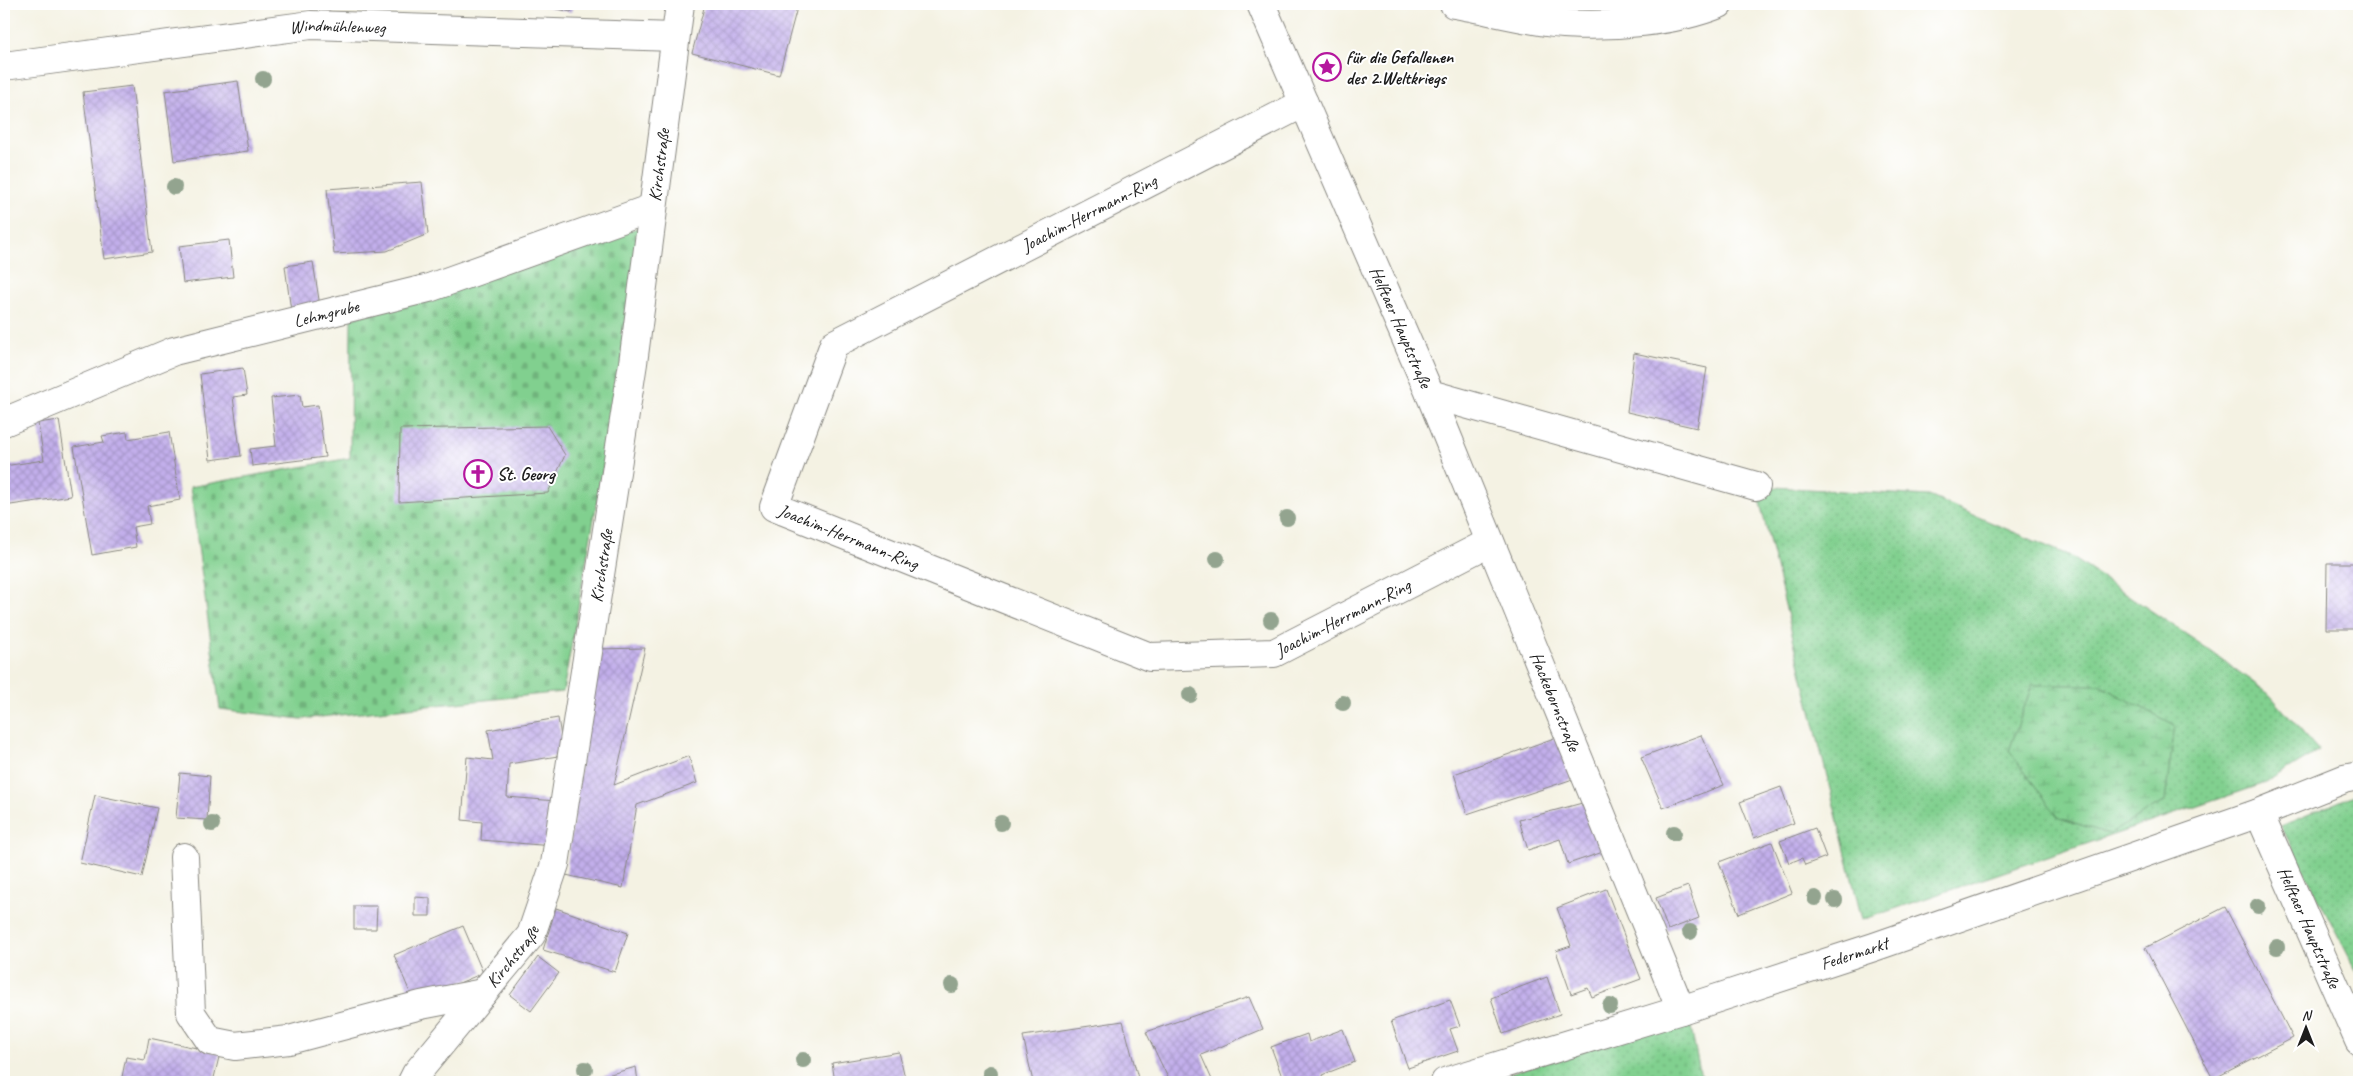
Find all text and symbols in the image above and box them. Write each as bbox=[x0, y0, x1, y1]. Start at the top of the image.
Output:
street label: Windmühlenweg bbox=[288, 14, 387, 39]
place label: für die Gefallenen des 2.Weltkriegs bbox=[1346, 46, 1454, 89]
place icon: für die Gefallenen des 2.Weltkriegs bbox=[1312, 52, 1342, 82]
street label: Kirchstraße bbox=[643, 126, 675, 203]
street label: Joachim-Herrmann-Ring bbox=[1017, 169, 1162, 257]
street label: Helftaer Hauptstraße bbox=[1365, 263, 1437, 392]
street label: Lehmgrube bbox=[291, 295, 362, 332]
church icon: St. Georg bbox=[463, 459, 493, 489]
place label: St. Georg bbox=[497, 463, 557, 485]
street label: Joachim-Herrmann-Ring bbox=[774, 499, 923, 575]
street label: Kirchstraße bbox=[585, 527, 618, 604]
street label: Joachim-Herrmann-Ring bbox=[1271, 573, 1415, 662]
street label: Hackebornstraße bbox=[1525, 649, 1586, 755]
street label: Helftaer Hauptstraße bbox=[2273, 863, 2346, 993]
street label: Kirchstraße bbox=[481, 923, 544, 992]
street label: Federmarkt bbox=[1818, 931, 1894, 975]
north arrow bbox=[2280, 1004, 2330, 1054]
text: N bbox=[2302, 1007, 2313, 1024]

